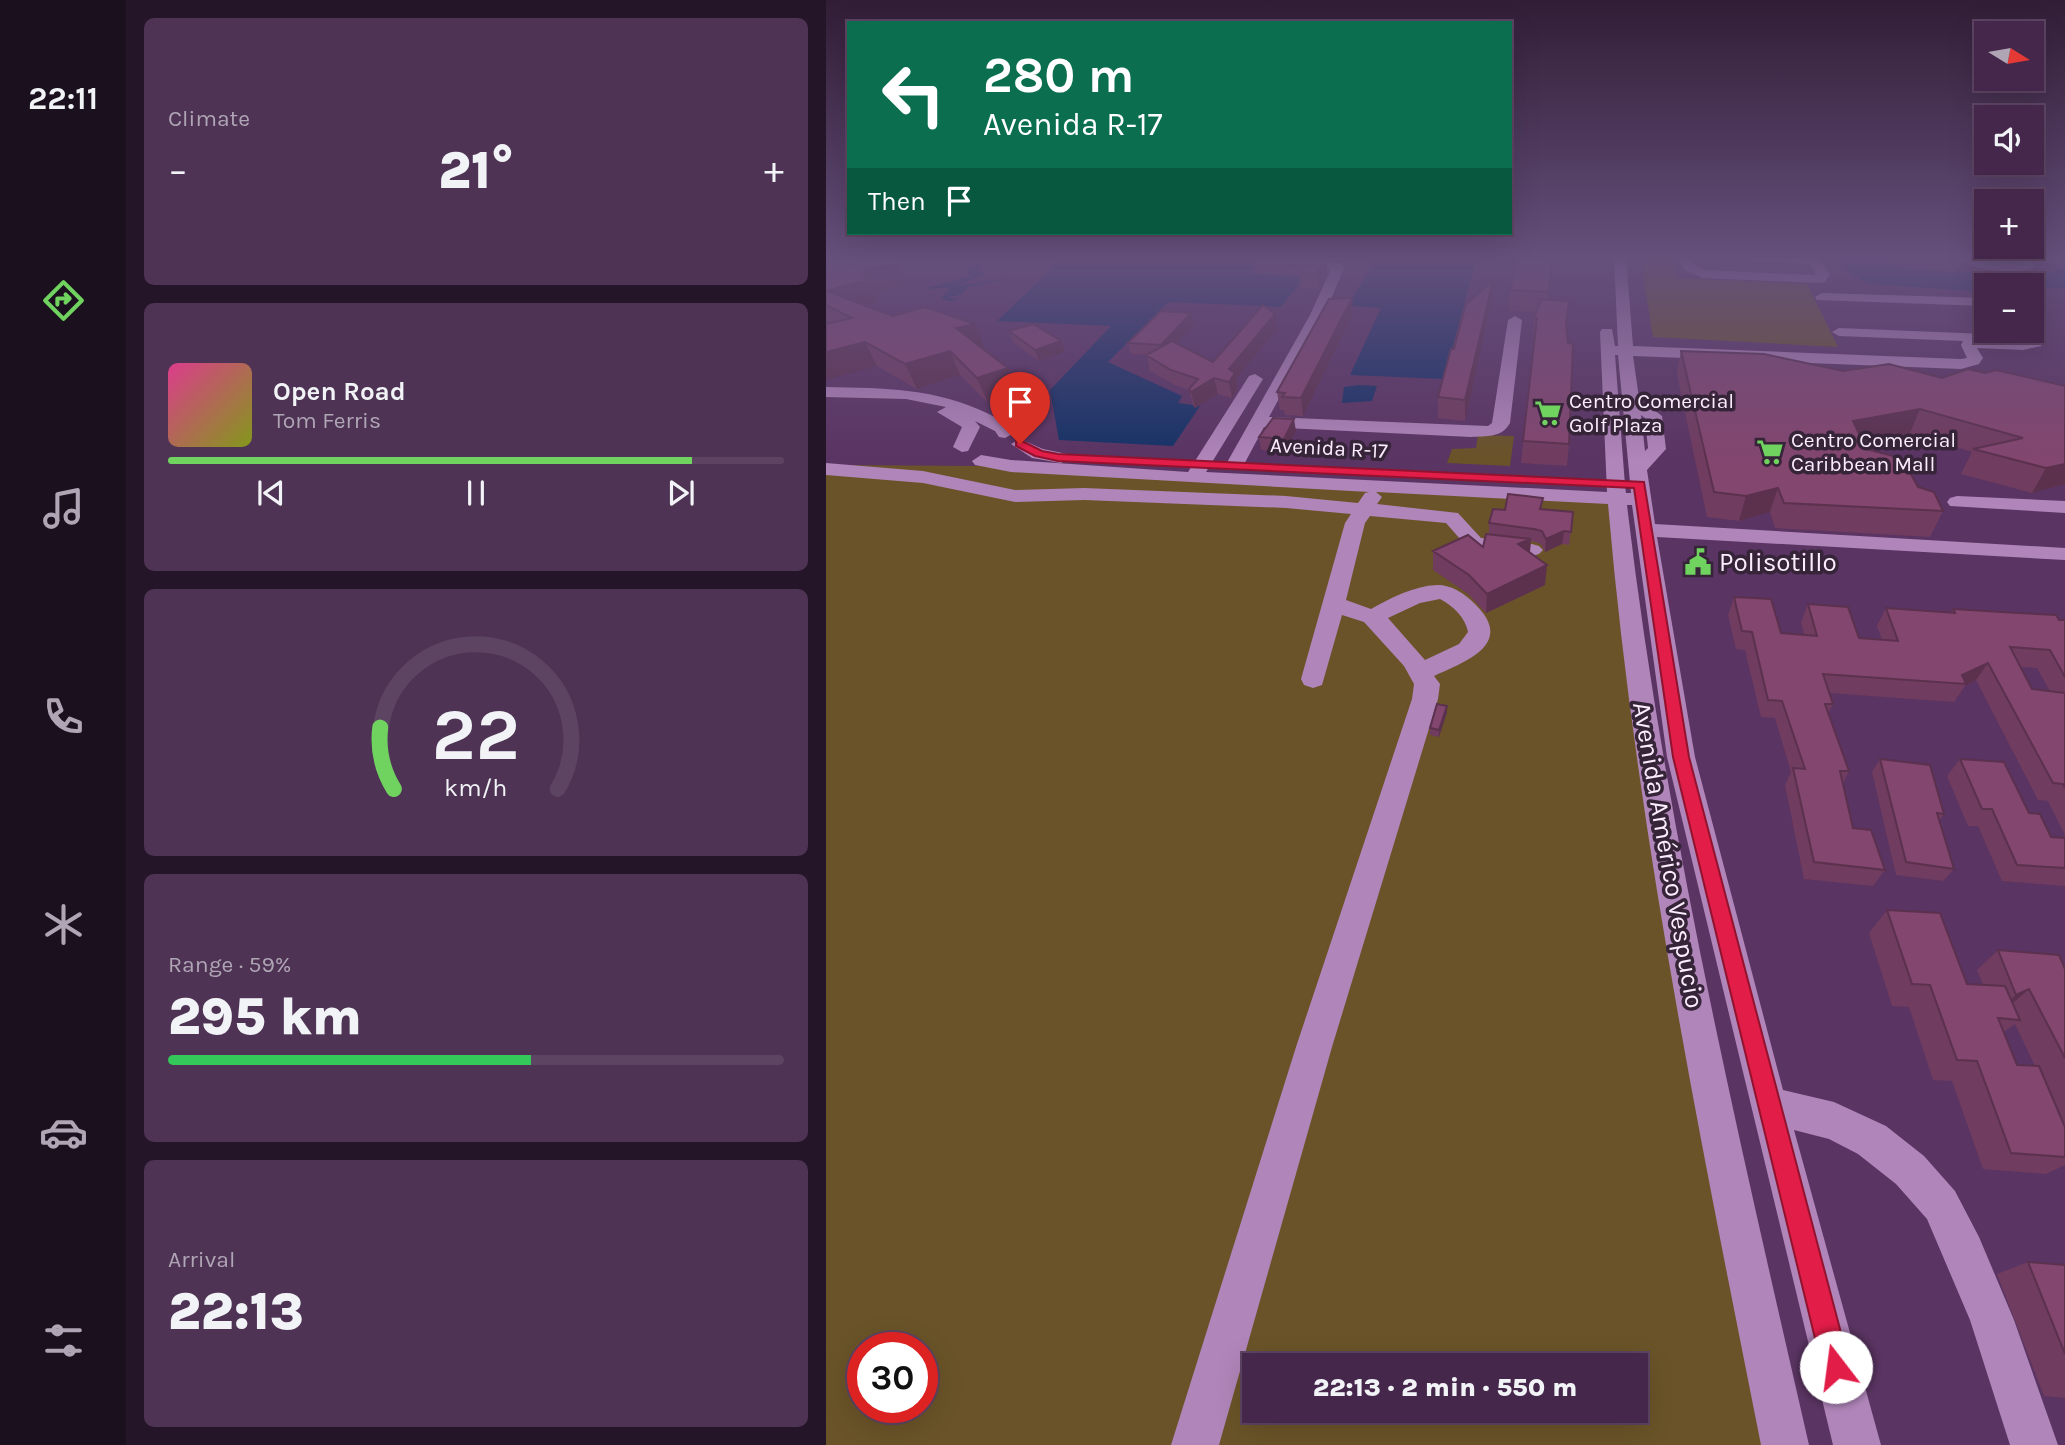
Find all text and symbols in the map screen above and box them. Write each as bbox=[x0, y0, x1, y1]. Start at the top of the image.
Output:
north arrow bbox=[1974, 21, 2044, 91]
map controls bbox=[1974, 21, 2044, 343]
text: 280 m bbox=[983, 47, 1134, 104]
icon: left bbox=[868, 49, 959, 140]
text: 22:11 bbox=[28, 80, 98, 117]
text: Climate bbox=[168, 105, 250, 132]
button: sound bbox=[1974, 105, 2044, 175]
text: Avenida R-17 bbox=[983, 106, 1163, 143]
text: 21° bbox=[438, 140, 514, 201]
text: − bbox=[168, 148, 188, 193]
text: + bbox=[764, 148, 784, 193]
icon: arrive bbox=[940, 182, 978, 220]
text: Then bbox=[868, 186, 926, 217]
button: + bbox=[1974, 189, 2044, 259]
button: − bbox=[1974, 273, 2044, 343]
icon: directions bbox=[39, 276, 88, 325]
pin bbox=[990, 372, 1050, 444]
text: Open Road bbox=[273, 376, 406, 407]
icon: arrive bbox=[1001, 383, 1039, 421]
place label: Centro Comercial Golf Plaza bbox=[1569, 389, 1734, 437]
supermarket icon: Centro Comercial Golf Plaza bbox=[1533, 398, 1563, 428]
text: Tom Ferris bbox=[273, 407, 381, 434]
place label: Centro Comercial Caribbean Mall bbox=[1791, 428, 1956, 476]
street label: Avenida R-17 bbox=[1270, 433, 1389, 463]
supermarket icon: Centro Comercial Caribbean Mall bbox=[1755, 437, 1785, 467]
icon: previous bbox=[252, 474, 290, 512]
icon: pause bbox=[457, 474, 495, 512]
icon: next bbox=[662, 474, 700, 512]
icon: music bbox=[39, 484, 88, 533]
public building icon: Polisotillo bbox=[1683, 547, 1713, 577]
place label: Polisotillo bbox=[1719, 547, 1837, 578]
icon: phone bbox=[39, 692, 88, 741]
text: 22 bbox=[432, 692, 520, 777]
street label: Avenida Américo Vespucio bbox=[1626, 699, 1710, 1011]
text: km/h bbox=[444, 772, 508, 801]
icon: climate bbox=[39, 900, 88, 949]
text: Range · 59% bbox=[168, 951, 291, 978]
text: 295 km bbox=[168, 986, 362, 1047]
icon: car bbox=[39, 1108, 88, 1157]
text: Arrival bbox=[168, 1246, 235, 1273]
text: 22:13 bbox=[168, 1281, 304, 1342]
icon: filters bbox=[39, 1316, 88, 1365]
position arrow bbox=[1799, 1330, 1873, 1404]
speed limit sign: 30 bbox=[847, 1332, 938, 1423]
text: 22:13 · 2 min · 550 m bbox=[1313, 1372, 1577, 1403]

